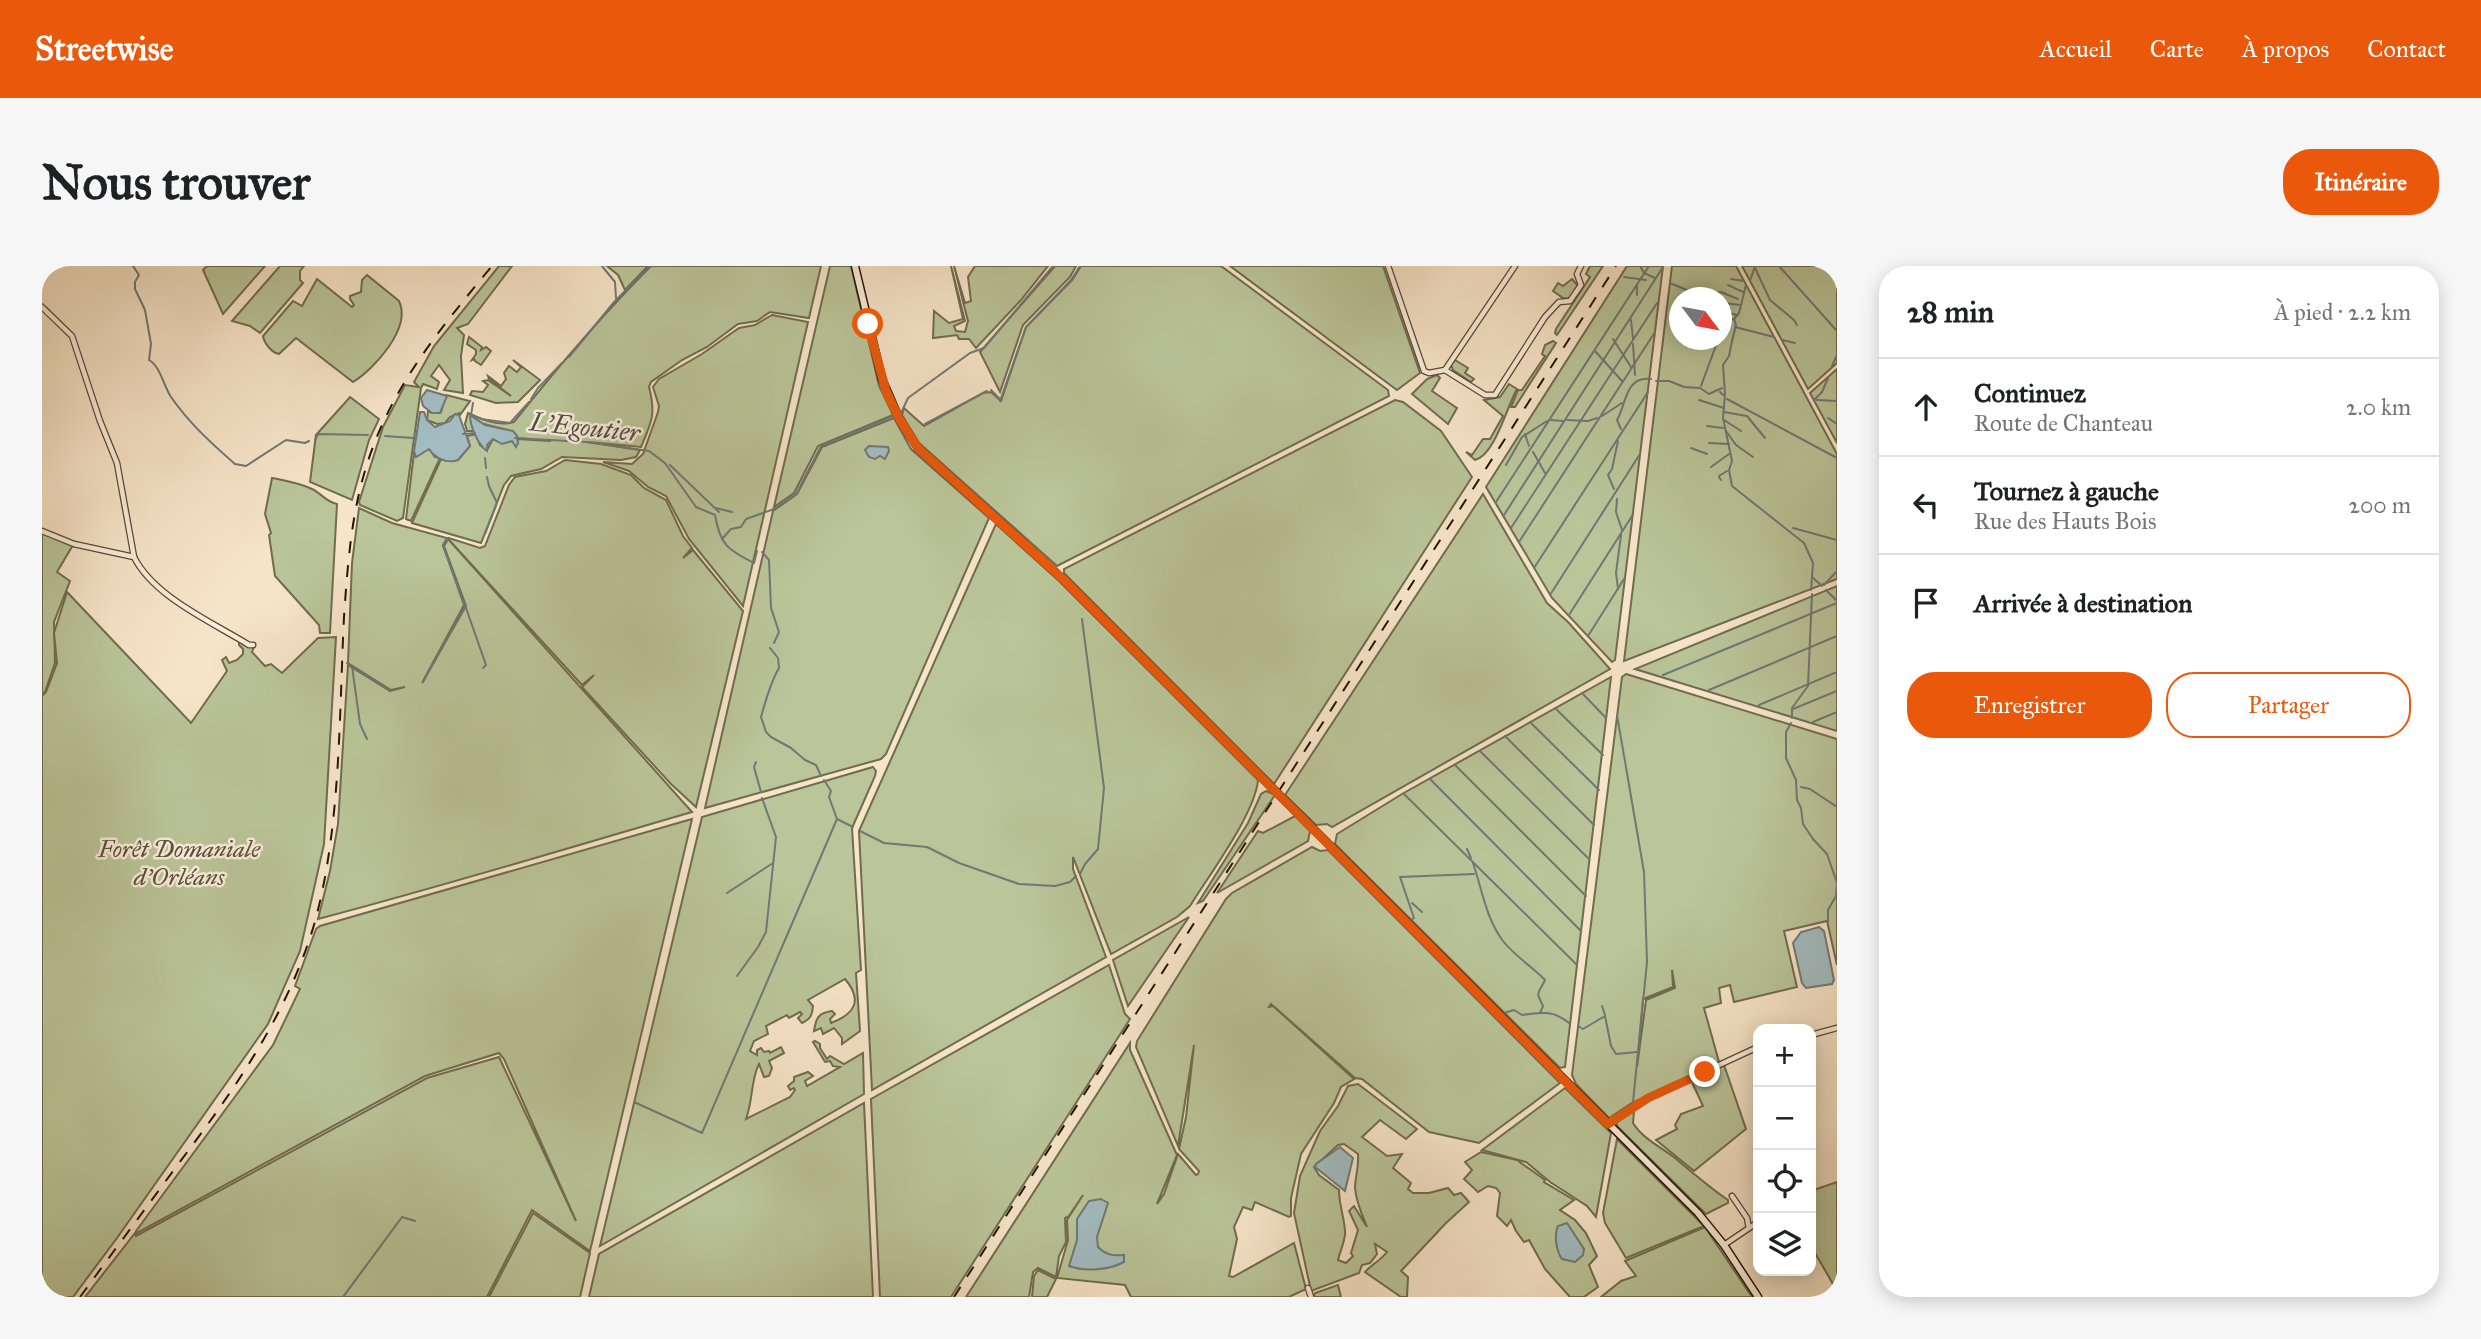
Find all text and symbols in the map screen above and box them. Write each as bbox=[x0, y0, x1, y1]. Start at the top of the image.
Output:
text: Streetwise bbox=[35, 29, 173, 69]
text: Accueil bbox=[2040, 34, 2112, 64]
text: Carte bbox=[2150, 34, 2204, 64]
text: À propos bbox=[2242, 34, 2329, 64]
text: Contact bbox=[2367, 34, 2446, 64]
button: Itinéraire bbox=[2283, 149, 2439, 215]
text: Nous trouver bbox=[42, 153, 310, 212]
north arrow bbox=[1669, 287, 1732, 350]
text: 28 min bbox=[1907, 294, 1994, 330]
text: À pied · 2.2 km bbox=[2274, 298, 2411, 326]
route start bbox=[852, 308, 883, 339]
text: Continuez bbox=[1974, 377, 2086, 409]
icon: ahead bbox=[1907, 388, 1945, 426]
text: 2.0 km bbox=[2346, 393, 2411, 421]
water label: L'Egoutier bbox=[527, 405, 643, 449]
text: Route de Chanteau bbox=[1974, 409, 2153, 437]
text: Tournez à gauche bbox=[1974, 475, 2159, 507]
icon: left bbox=[1907, 486, 1945, 524]
text: 200 m bbox=[2349, 491, 2411, 519]
text: Rue des Hauts Bois bbox=[1974, 507, 2156, 535]
icon: arrive bbox=[1907, 584, 1945, 622]
text: Arrivée à destination bbox=[1974, 587, 2192, 619]
button: Enregistrer bbox=[1907, 672, 2152, 738]
button: Partager bbox=[2166, 672, 2411, 738]
park label: Forêt Domaniale d'Orléans bbox=[97, 834, 261, 892]
map controls bbox=[1753, 1024, 1816, 1276]
button: + bbox=[1753, 1024, 1816, 1087]
route end bbox=[1689, 1056, 1720, 1087]
button: − bbox=[1753, 1087, 1816, 1150]
button: locate bbox=[1753, 1150, 1816, 1213]
button: layers bbox=[1753, 1213, 1816, 1276]

